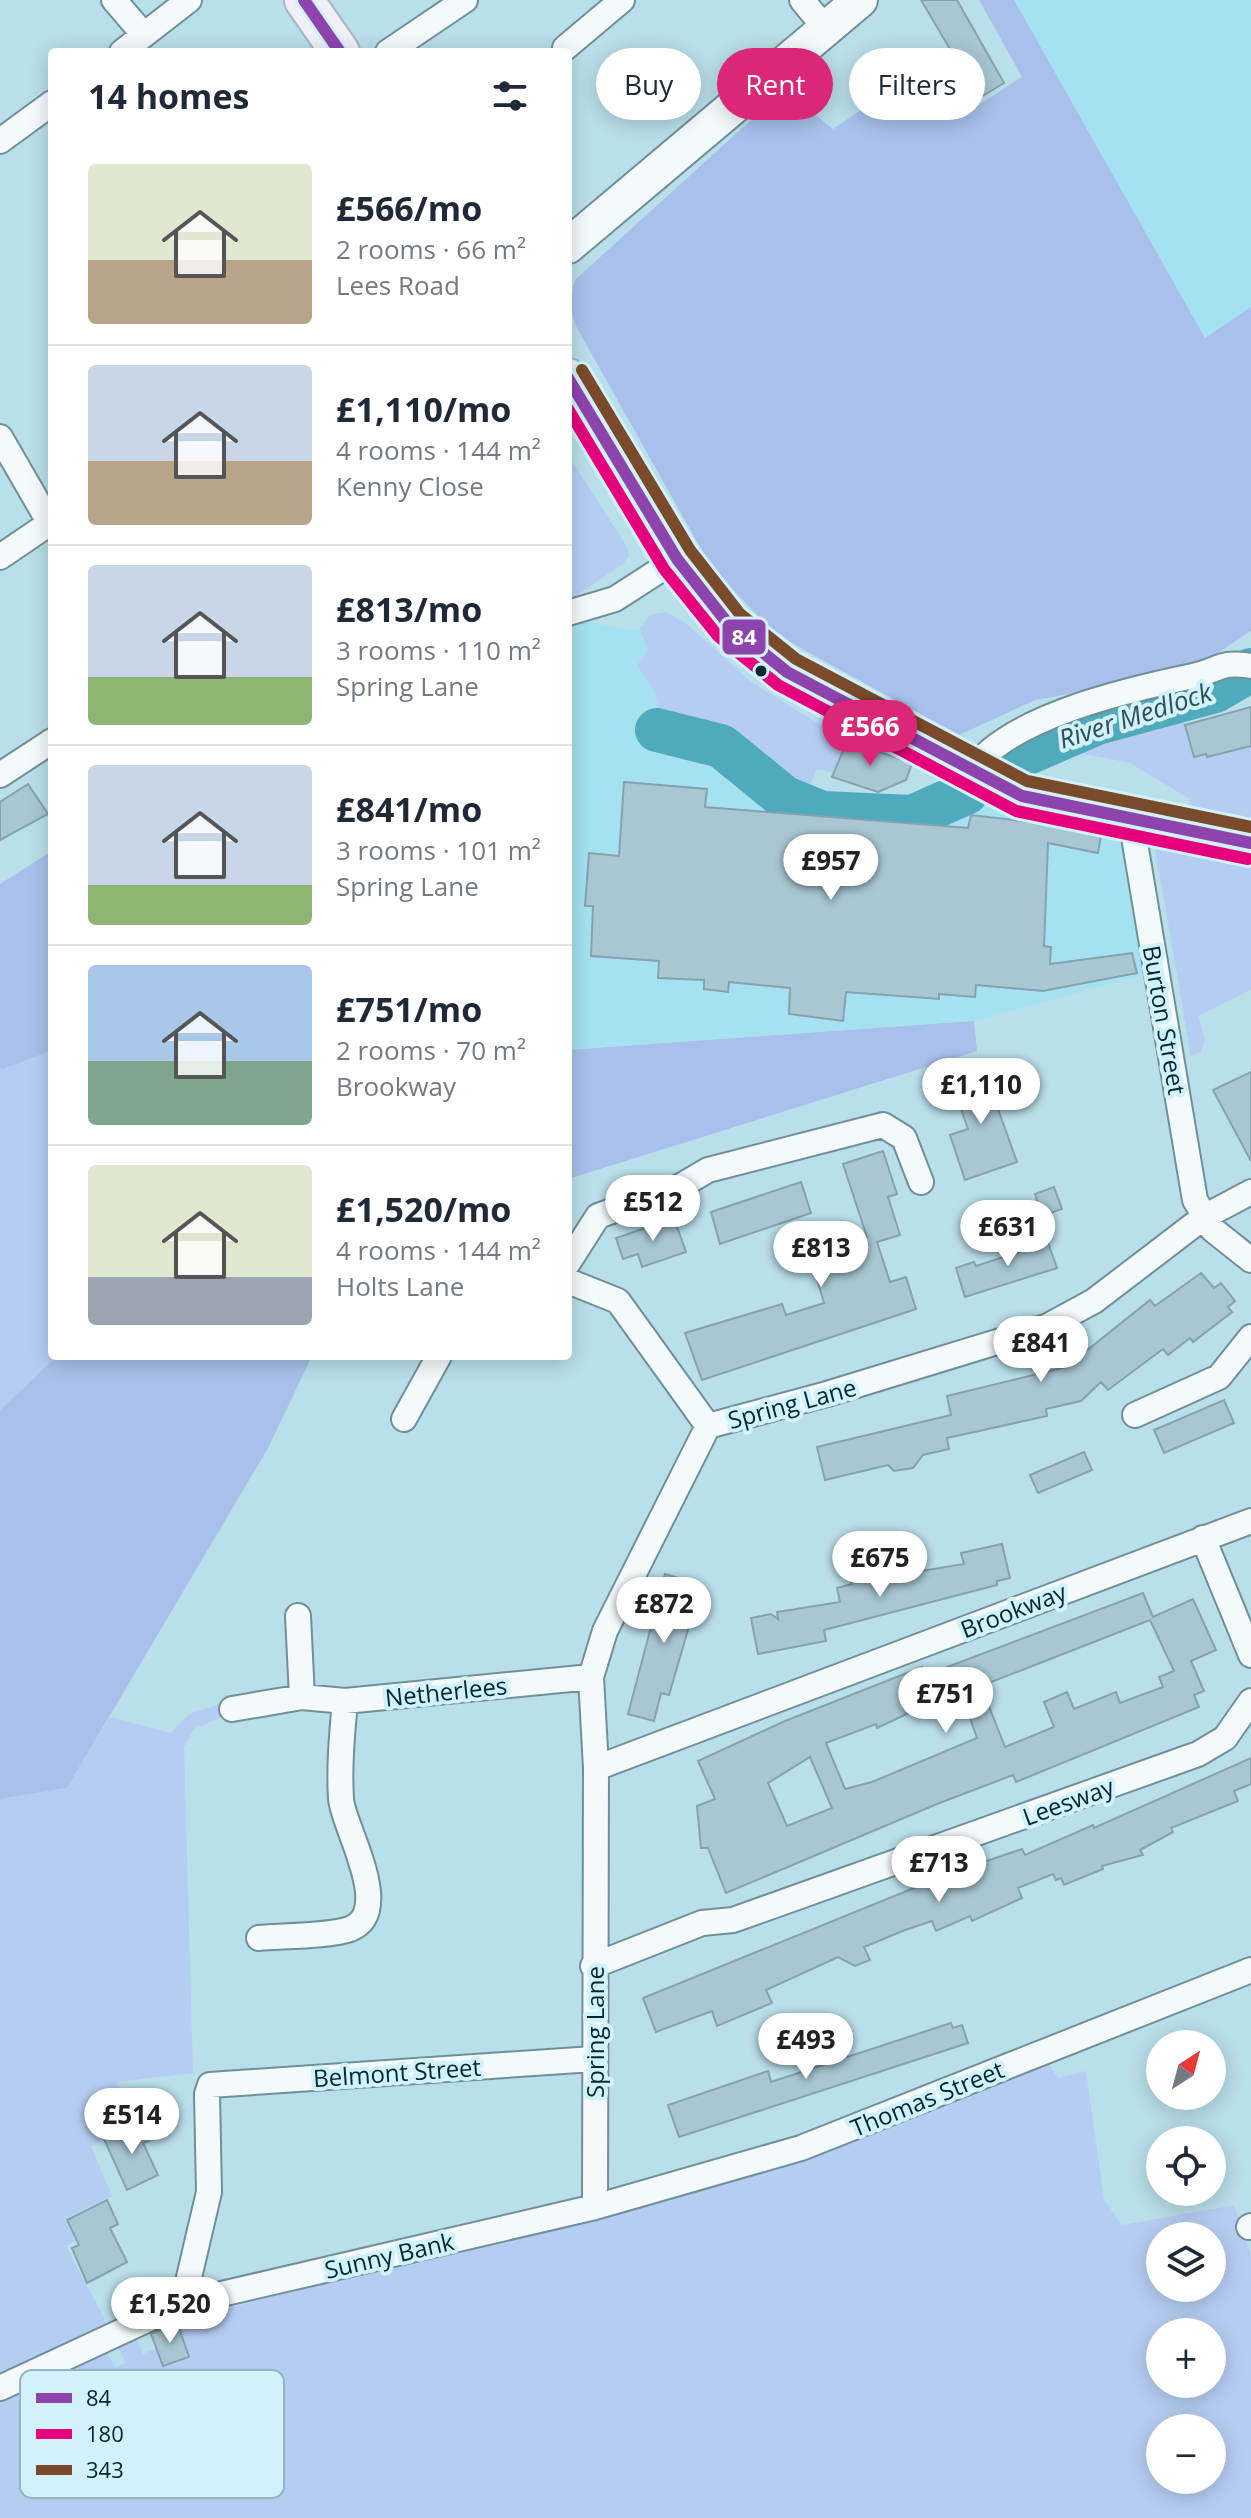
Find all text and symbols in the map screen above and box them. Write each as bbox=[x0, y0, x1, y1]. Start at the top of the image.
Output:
chip: Buy bbox=[596, 48, 701, 120]
chip: Rent bbox=[717, 48, 833, 120]
chip: Filters bbox=[849, 48, 985, 120]
text: 14 homes bbox=[88, 73, 249, 119]
icon: filters bbox=[488, 74, 532, 118]
text: £566/mo bbox=[336, 185, 482, 231]
icon: home bbox=[152, 196, 248, 292]
text: 2 rooms · 66 m² bbox=[336, 231, 526, 267]
text: Lees Road bbox=[336, 267, 460, 303]
text: £1,110/mo bbox=[336, 386, 511, 432]
icon: home bbox=[152, 397, 248, 493]
text: 4 rooms · 144 m² bbox=[336, 432, 541, 468]
text: Kenny Close bbox=[336, 468, 484, 504]
text: £813/mo bbox=[336, 586, 482, 632]
icon: home bbox=[152, 597, 248, 693]
line badge: 84 bbox=[721, 618, 767, 656]
text: 84 bbox=[731, 621, 757, 651]
text: 3 rooms · 110 m² bbox=[336, 632, 541, 668]
unlabelled marker bbox=[753, 663, 769, 679]
text: Spring Lane bbox=[336, 668, 479, 704]
water label: River Medlock bbox=[1054, 673, 1217, 757]
pin: £566 bbox=[823, 700, 917, 768]
text: £566 bbox=[840, 708, 900, 744]
text: £841/mo bbox=[336, 786, 482, 832]
icon: home bbox=[152, 797, 248, 893]
text: 3 rooms · 101 m² bbox=[336, 832, 541, 868]
pin: £957 bbox=[784, 834, 878, 902]
text: £957 bbox=[801, 842, 861, 878]
text: Spring Lane bbox=[336, 868, 479, 904]
street label: Burton Street bbox=[1136, 943, 1194, 1097]
text: £751/mo bbox=[336, 986, 482, 1032]
icon: home bbox=[152, 997, 248, 1093]
text: 2 rooms · 70 m² bbox=[336, 1032, 526, 1068]
pin: £1,110 bbox=[916, 1058, 1046, 1126]
text: £1,110 bbox=[940, 1066, 1022, 1102]
text: Brookway bbox=[336, 1068, 456, 1104]
pin: £512 bbox=[606, 1175, 700, 1243]
text: £512 bbox=[623, 1183, 683, 1219]
text: £1,520/mo bbox=[336, 1186, 511, 1232]
icon: home bbox=[152, 1197, 248, 1293]
pin: £631 bbox=[961, 1200, 1055, 1268]
text: £631 bbox=[978, 1208, 1038, 1244]
pin: £813 bbox=[774, 1221, 868, 1289]
text: £813 bbox=[791, 1229, 851, 1265]
text: 4 rooms · 144 m² bbox=[336, 1232, 541, 1268]
text: Holts Lane bbox=[336, 1268, 464, 1304]
pin: £841 bbox=[994, 1316, 1088, 1384]
text: £841 bbox=[1011, 1324, 1071, 1360]
street label: Spring Lane bbox=[724, 1370, 860, 1436]
pin: £675 bbox=[833, 1531, 927, 1599]
text: £675 bbox=[850, 1539, 910, 1575]
street label: Brookway bbox=[955, 1574, 1072, 1645]
pin: £872 bbox=[617, 1577, 711, 1645]
text: £872 bbox=[634, 1585, 694, 1621]
pin: £751 bbox=[899, 1667, 993, 1735]
street label: Netherlees bbox=[383, 1668, 509, 1714]
text: £751 bbox=[916, 1675, 976, 1711]
street label: Leesway bbox=[1018, 1769, 1119, 1833]
pin: £713 bbox=[892, 1836, 986, 1904]
text: £713 bbox=[909, 1844, 969, 1880]
street label: Spring Lane bbox=[578, 1966, 611, 2098]
pin: £493 bbox=[759, 2013, 853, 2081]
text: £493 bbox=[776, 2021, 836, 2057]
north arrow bbox=[1146, 2030, 1226, 2110]
map controls bbox=[1146, 2030, 1226, 2494]
street label: Belmont Street bbox=[312, 2050, 482, 2094]
street label: Thomas Street bbox=[845, 2052, 1009, 2144]
pin: £514 bbox=[85, 2088, 179, 2156]
text: £514 bbox=[102, 2096, 162, 2132]
button: locate bbox=[1146, 2126, 1226, 2206]
button: layers bbox=[1146, 2222, 1226, 2302]
street label: Sunny Bank bbox=[321, 2224, 457, 2286]
pin: £1,520 bbox=[105, 2277, 235, 2345]
text: £1,520 bbox=[129, 2285, 211, 2321]
button: + bbox=[1146, 2318, 1226, 2398]
legend bbox=[20, 2370, 284, 2498]
text: 84 bbox=[86, 2382, 112, 2412]
button: − bbox=[1146, 2414, 1226, 2494]
text: 180 bbox=[86, 2418, 124, 2448]
text: 343 bbox=[86, 2454, 124, 2484]

